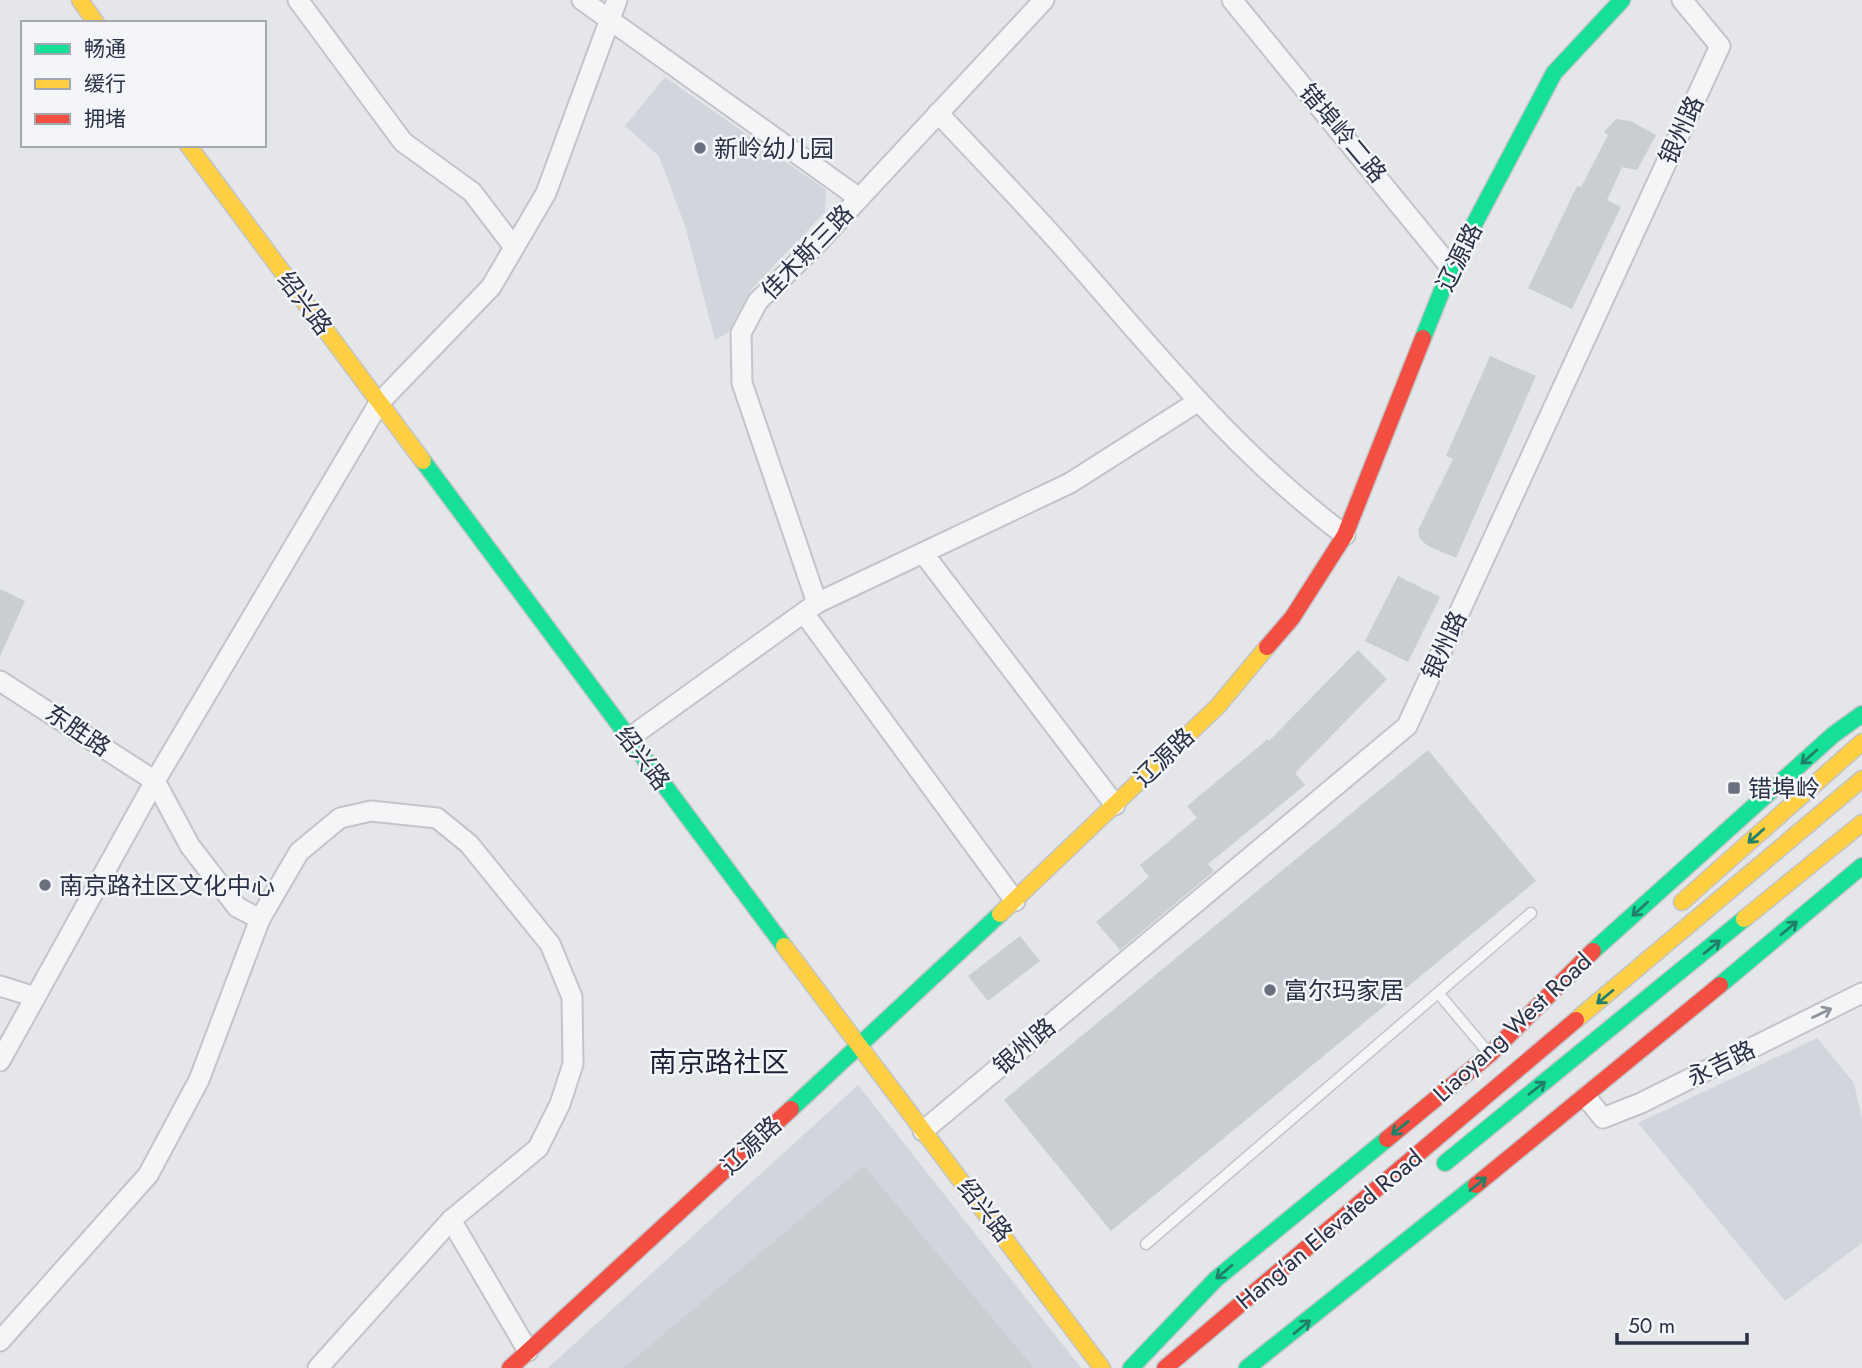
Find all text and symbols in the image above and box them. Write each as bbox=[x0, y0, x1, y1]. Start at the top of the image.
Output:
legend bbox=[21, 21, 266, 147]
text: 畅通 bbox=[84, 34, 126, 64]
text: 缓行 bbox=[84, 69, 126, 99]
street label: 错埠岭二路 bbox=[1291, 76, 1395, 190]
street label: 银州路 bbox=[1650, 90, 1712, 170]
text: 拥堵 bbox=[84, 104, 126, 134]
place label: 新岭幼儿园 bbox=[714, 131, 834, 166]
marker: 新岭幼儿园 bbox=[692, 140, 708, 156]
street label: 佳木斯三路 bbox=[753, 197, 861, 307]
street label: 辽源路 bbox=[1427, 217, 1491, 297]
street label: 绍兴路 bbox=[269, 264, 341, 342]
street label: 银州路 bbox=[1413, 605, 1475, 685]
street label: 东胜路 bbox=[38, 695, 118, 765]
street label: 绍兴路 bbox=[607, 719, 679, 797]
street label: 辽源路 bbox=[1126, 719, 1202, 795]
one-way arrow bbox=[1800, 749, 1818, 765]
place label: 错埠岭 bbox=[1748, 771, 1820, 806]
marker: 错埠岭 bbox=[1726, 780, 1742, 796]
one-way arrow bbox=[1747, 828, 1765, 844]
place label: 南京路社区文化中心 bbox=[59, 868, 275, 903]
marker: 南京路社区文化中心 bbox=[37, 877, 53, 893]
one-way arrow bbox=[1631, 901, 1649, 917]
one-way arrow bbox=[1779, 920, 1797, 935]
one-way arrow bbox=[1703, 939, 1721, 955]
street label: Liaoyang West Road bbox=[1425, 944, 1599, 1110]
place label: 富尔玛家居 bbox=[1284, 973, 1404, 1008]
marker: 富尔玛家居 bbox=[1262, 982, 1278, 998]
one-way arrow bbox=[1596, 989, 1614, 1005]
one-way arrow bbox=[1811, 1006, 1832, 1020]
street label: 银州路 bbox=[985, 1009, 1063, 1083]
street label: 永吉路 bbox=[1681, 1031, 1761, 1095]
district label: 南京路社区 bbox=[649, 1042, 789, 1083]
one-way arrow bbox=[1527, 1081, 1546, 1096]
street label: 辽源路 bbox=[713, 1108, 789, 1182]
one-way arrow bbox=[1391, 1120, 1409, 1136]
street label: Hang'an Elevated Road bbox=[1228, 1141, 1430, 1317]
street label: 绍兴路 bbox=[949, 1171, 1021, 1249]
one-way arrow bbox=[1469, 1176, 1487, 1192]
one-way arrow bbox=[1215, 1264, 1233, 1280]
scale bar bbox=[1617, 1302, 1746, 1346]
text: 50 m bbox=[1628, 1311, 1675, 1341]
one-way arrow bbox=[1292, 1319, 1310, 1335]

